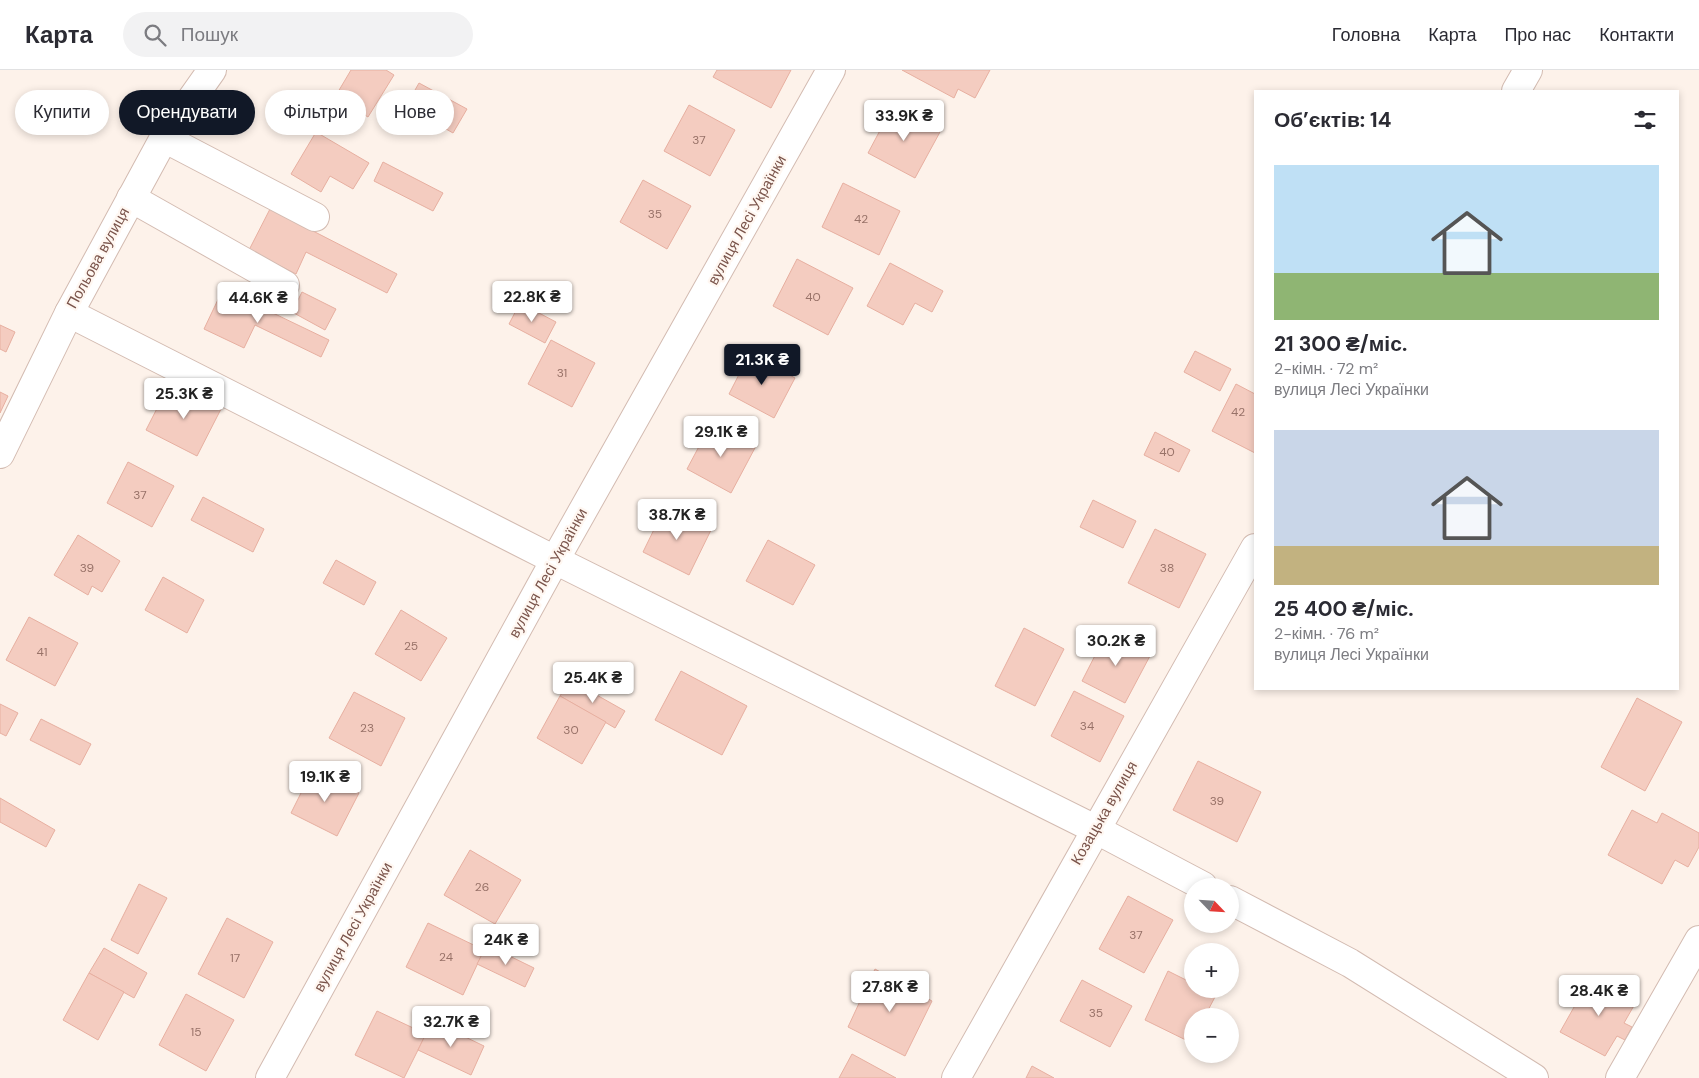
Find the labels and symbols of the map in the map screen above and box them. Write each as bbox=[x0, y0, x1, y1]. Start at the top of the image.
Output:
pin: 33.9K ₴ bbox=[858, 100, 950, 142]
house number: 37 bbox=[692, 132, 706, 148]
street label: вулиця Лесі Українки bbox=[703, 152, 791, 288]
street label: Польова вулиця bbox=[62, 204, 134, 312]
house number: 35 bbox=[648, 206, 662, 222]
house number: 42 bbox=[854, 211, 868, 227]
pin: 22.8K ₴ bbox=[486, 280, 578, 323]
pin: 44.6K ₴ bbox=[212, 282, 304, 324]
house number: 40 bbox=[805, 289, 821, 305]
pin: 21.3K ₴ bbox=[716, 344, 808, 386]
house number: 31 bbox=[557, 365, 567, 381]
pin: 25.3K ₴ bbox=[138, 378, 230, 420]
house number: 42 bbox=[1231, 404, 1245, 420]
pin: 29.1K ₴ bbox=[675, 416, 767, 458]
house number: 40 bbox=[1159, 444, 1175, 460]
house number: 37 bbox=[133, 487, 147, 503]
pin: 38.7K ₴ bbox=[631, 498, 723, 541]
street label: вулиця Лесі Українки bbox=[504, 505, 592, 641]
house number: 39 bbox=[80, 560, 94, 576]
house number: 38 bbox=[1160, 560, 1174, 576]
pin: 30.2K ₴ bbox=[1070, 624, 1162, 667]
house number: 25 bbox=[404, 638, 418, 654]
house number: 41 bbox=[36, 644, 48, 660]
pin: 25.4K ₴ bbox=[547, 662, 639, 704]
house number: 34 bbox=[1080, 718, 1094, 734]
house number: 23 bbox=[360, 720, 374, 736]
house number: 30 bbox=[563, 722, 579, 738]
street label: Козацька вулиця bbox=[1066, 758, 1142, 868]
pin: 19.1K ₴ bbox=[279, 760, 371, 803]
house number: 39 bbox=[1210, 793, 1224, 809]
street label: вулиця Лесі Українки bbox=[309, 859, 397, 995]
north arrow bbox=[1184, 878, 1239, 932]
house number: 26 bbox=[475, 879, 489, 895]
pin: 24K ₴ bbox=[471, 924, 541, 966]
house number: 37 bbox=[1129, 927, 1143, 943]
house number: 24 bbox=[439, 949, 453, 965]
house number: 17 bbox=[230, 950, 240, 966]
pin: 27.8K ₴ bbox=[844, 970, 936, 1013]
pin: 28.4K ₴ bbox=[1553, 974, 1645, 1017]
house number: 35 bbox=[1089, 1005, 1103, 1021]
pin: 32.7K ₴ bbox=[405, 1006, 497, 1048]
house number: 15 bbox=[190, 1024, 202, 1040]

